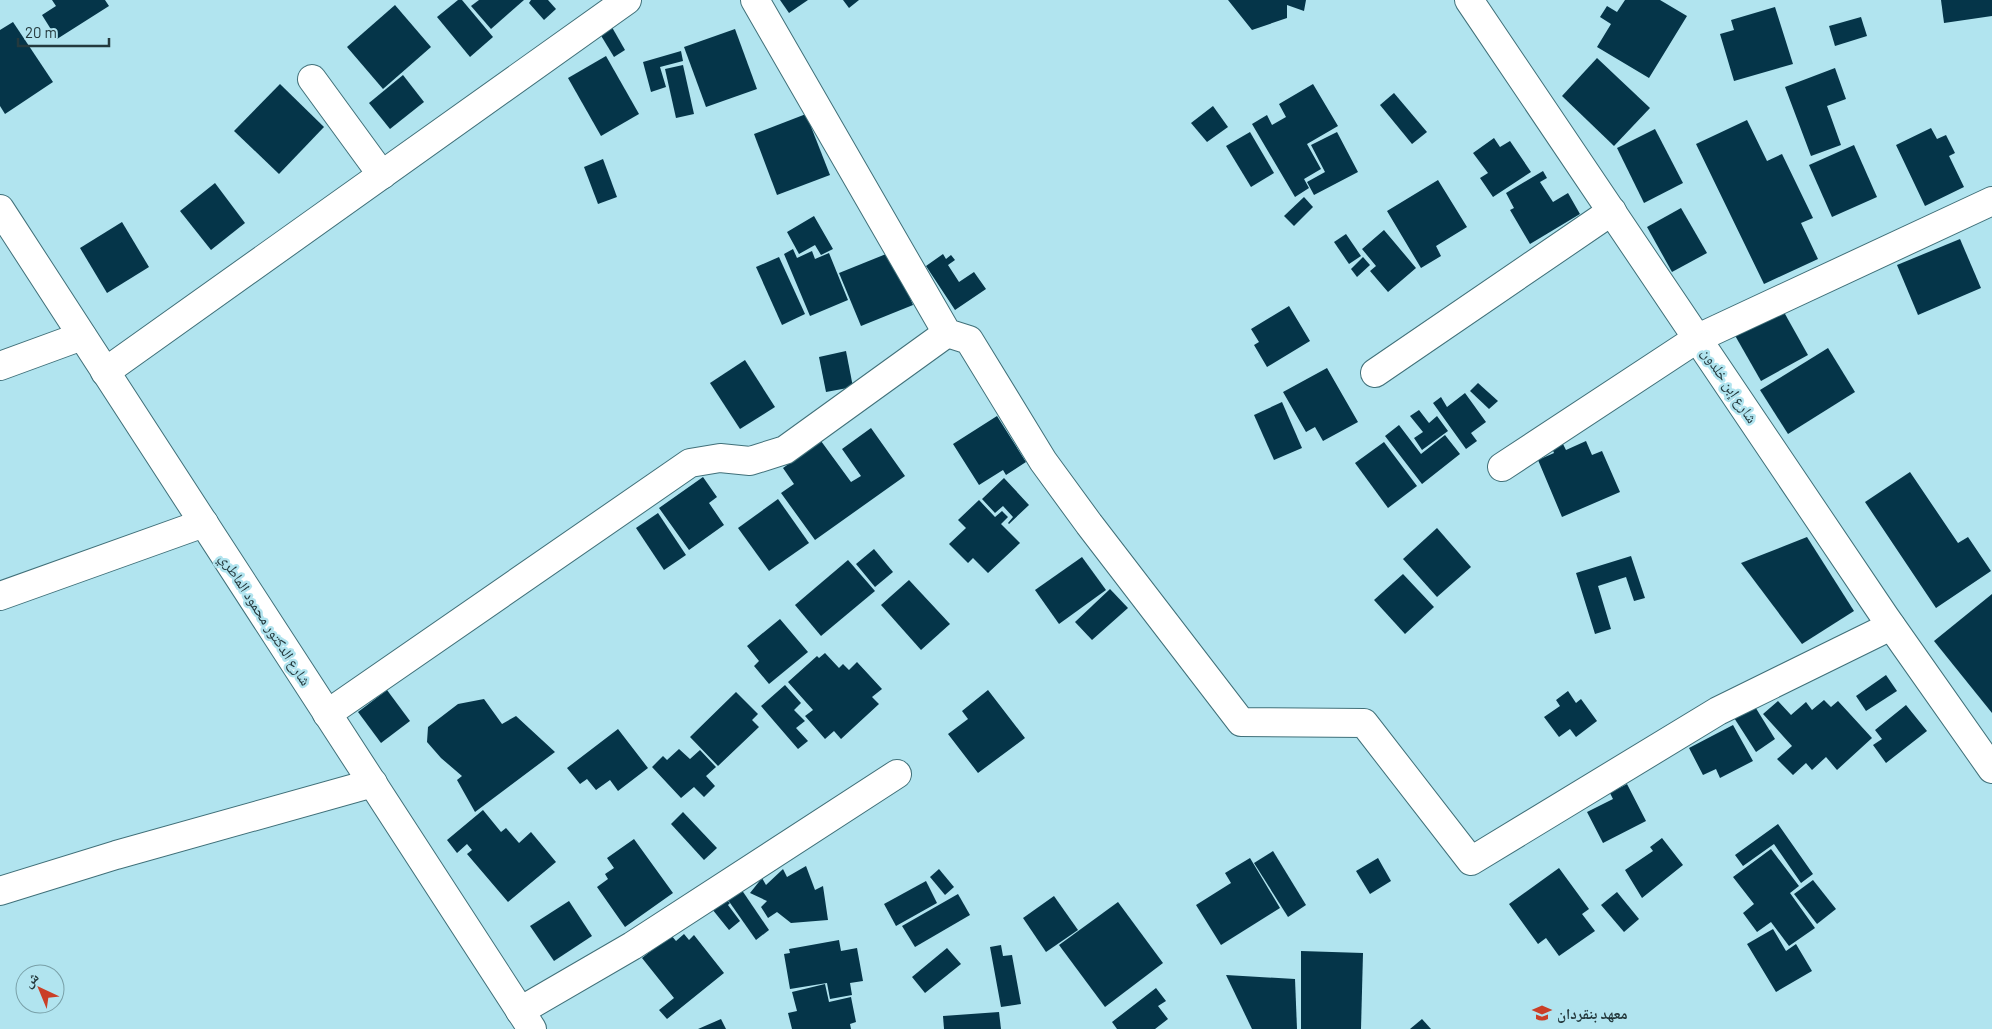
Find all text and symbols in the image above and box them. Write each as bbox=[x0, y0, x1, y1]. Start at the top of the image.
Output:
scale bar bbox=[18, 15, 109, 47]
text: 20 m bbox=[25, 23, 57, 41]
street label: شارع إبن خلدون bbox=[1697, 344, 1762, 427]
street label: شارع الدكتور محمود الماطري bbox=[213, 550, 316, 691]
north arrow bbox=[15, 964, 65, 1014]
text: ش bbox=[19, 968, 43, 991]
school or university icon: معهد بنقردان bbox=[1531, 1002, 1553, 1024]
place label: معهد بنقردان bbox=[1557, 1004, 1628, 1023]

